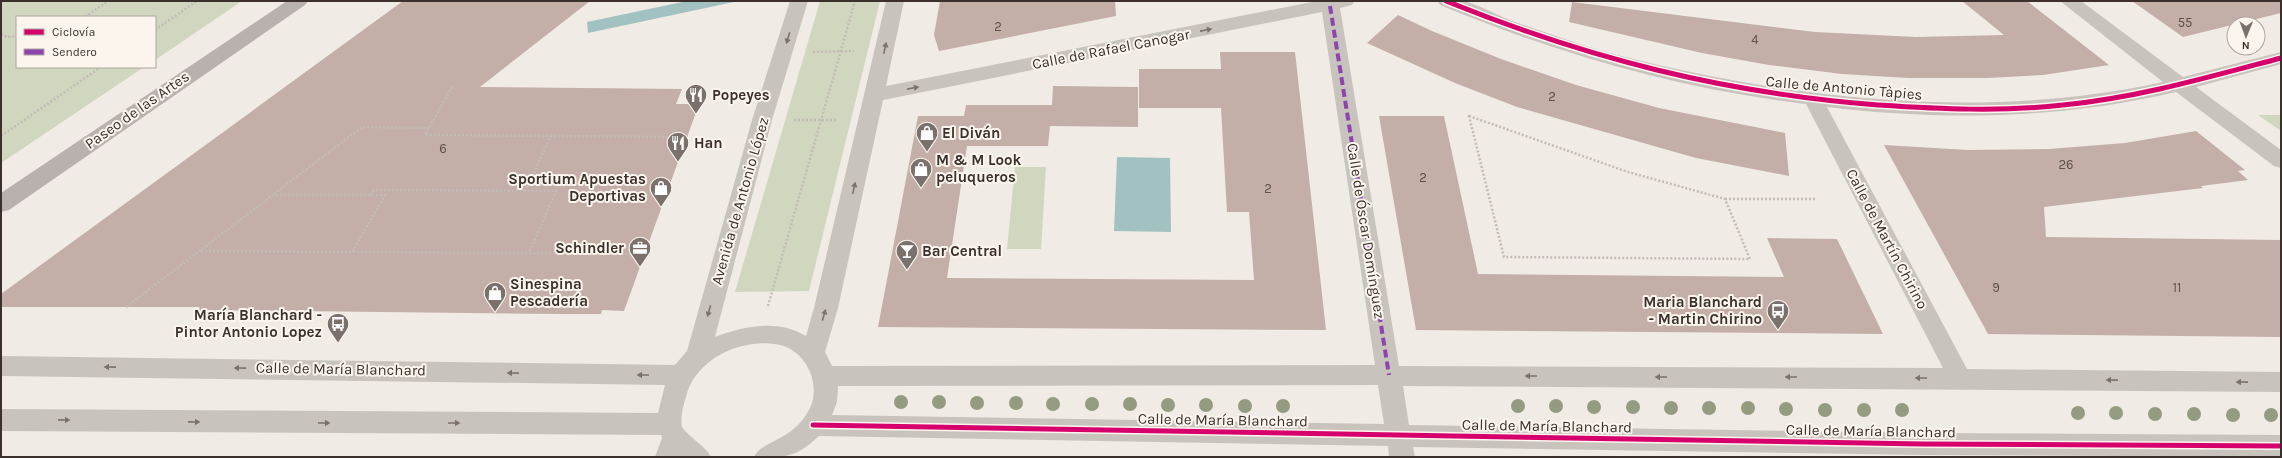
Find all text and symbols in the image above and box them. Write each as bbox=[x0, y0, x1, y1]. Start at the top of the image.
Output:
house number: 55 bbox=[2178, 15, 2192, 30]
legend bbox=[16, 16, 156, 68]
north arrow bbox=[2226, 16, 2266, 56]
house number: 2 bbox=[994, 19, 1002, 34]
text: Ciclovía bbox=[52, 25, 95, 39]
street label: Calle de Rafael Canogar bbox=[1031, 25, 1192, 73]
one-way arrow bbox=[1200, 27, 1212, 33]
house number: 4 bbox=[1751, 32, 1759, 47]
one-way arrow bbox=[785, 33, 791, 45]
text: N bbox=[2242, 39, 2250, 52]
one-way arrow bbox=[883, 41, 889, 54]
text: Sendero bbox=[52, 45, 97, 59]
street label: Paseo de las Artes bbox=[81, 67, 193, 153]
street label: Calle de Antonio Tàpies bbox=[1765, 72, 1923, 104]
restaurant icon: Popeyes bbox=[683, 82, 709, 115]
one-way arrow bbox=[907, 84, 919, 90]
place label: Popeyes bbox=[712, 86, 770, 104]
house number: 2 bbox=[1548, 89, 1556, 104]
street label: Avenida de Antonio López bbox=[707, 115, 773, 287]
shop icon: El Diván bbox=[914, 120, 940, 153]
place label: El Diván bbox=[942, 124, 1000, 142]
restaurant icon: Han bbox=[665, 130, 691, 163]
place label: Han bbox=[694, 134, 723, 152]
house number: 6 bbox=[439, 141, 447, 156]
street label: Calle de Óscar Domínguez bbox=[1343, 142, 1389, 320]
place label: M & M Look peluqueros bbox=[936, 151, 1021, 186]
shop icon: M & M Look peluqueros bbox=[908, 156, 934, 189]
house number: 26 bbox=[2059, 157, 2073, 172]
street label: Calle de Martín Chirino bbox=[1842, 166, 1932, 312]
place label: Sportium Apuestas Deportivas bbox=[508, 170, 646, 205]
house number: 2 bbox=[1419, 170, 1427, 185]
shop icon: Sportium Apuestas Deportivas bbox=[648, 175, 674, 208]
house number: 2 bbox=[1264, 181, 1272, 196]
one-way arrow bbox=[851, 182, 857, 194]
office icon: Schindler bbox=[627, 235, 653, 268]
bar icon: Bar Central bbox=[894, 238, 920, 271]
place label: Schindler bbox=[555, 239, 624, 257]
place label: Bar Central bbox=[922, 242, 1002, 260]
place label: Sinespina Pescadería bbox=[510, 275, 588, 310]
shop icon: Sinespina Pescadería bbox=[482, 280, 508, 313]
house number: 9 bbox=[1992, 280, 2000, 295]
house number: 11 bbox=[2173, 280, 2181, 295]
place label: Maria Blanchard - Martin Chirino bbox=[1643, 293, 1762, 328]
bus stop icon: Maria Blanchard - Martin Chirino bbox=[1765, 298, 1791, 331]
one-way arrow bbox=[706, 305, 712, 317]
place label: María Blanchard - Pintor Antonio Lopez bbox=[175, 306, 322, 341]
one-way arrow bbox=[821, 308, 827, 320]
bus stop icon: María Blanchard - Pintor Antonio Lopez bbox=[325, 311, 351, 344]
street label: Calle de María Blanchard bbox=[256, 359, 426, 379]
one-way arrow bbox=[103, 364, 116, 370]
one-way arrow bbox=[233, 365, 246, 371]
one-way arrow bbox=[507, 369, 519, 376]
one-way arrow bbox=[636, 372, 649, 378]
one-way arrow bbox=[1524, 373, 1537, 379]
one-way arrow bbox=[1654, 374, 1667, 380]
one-way arrow bbox=[1784, 374, 1797, 380]
one-way arrow bbox=[1914, 375, 1927, 381]
one-way arrow bbox=[2105, 377, 2118, 383]
one-way arrow bbox=[2235, 379, 2248, 385]
street label: Calle de María Blanchard bbox=[1138, 410, 1308, 430]
street label: Calle de María Blanchard bbox=[1462, 416, 1632, 436]
one-way arrow bbox=[58, 417, 71, 423]
one-way arrow bbox=[188, 419, 201, 425]
one-way arrow bbox=[318, 420, 331, 426]
one-way arrow bbox=[448, 420, 461, 426]
street label: Calle de María Blanchard bbox=[1786, 421, 1956, 441]

